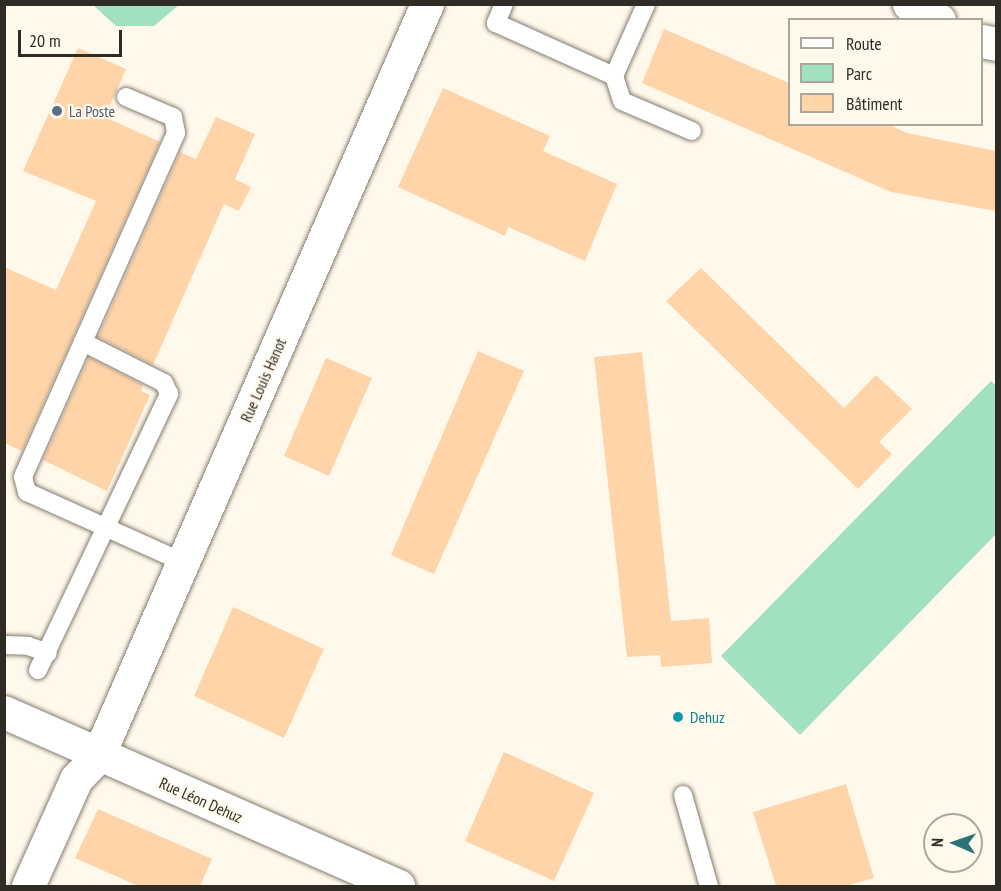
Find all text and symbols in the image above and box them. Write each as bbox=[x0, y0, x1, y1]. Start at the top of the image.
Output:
scale bar bbox=[21, 18, 124, 56]
legend bbox=[788, 18, 983, 126]
text: 20 m bbox=[29, 29, 61, 52]
text: Route bbox=[846, 32, 882, 55]
text: Parc bbox=[846, 62, 872, 85]
text: Bâtiment bbox=[846, 92, 903, 115]
place label: La Poste bbox=[69, 101, 115, 121]
marker: La Poste bbox=[50, 104, 64, 118]
street label: Rue Louis Hanot bbox=[236, 335, 290, 425]
place label: Dehuz bbox=[690, 707, 725, 727]
marker: Dehuz bbox=[671, 710, 685, 724]
street label: Rue Léon Dehuz bbox=[156, 773, 246, 827]
north arrow bbox=[923, 813, 983, 873]
text: N bbox=[927, 838, 947, 847]

